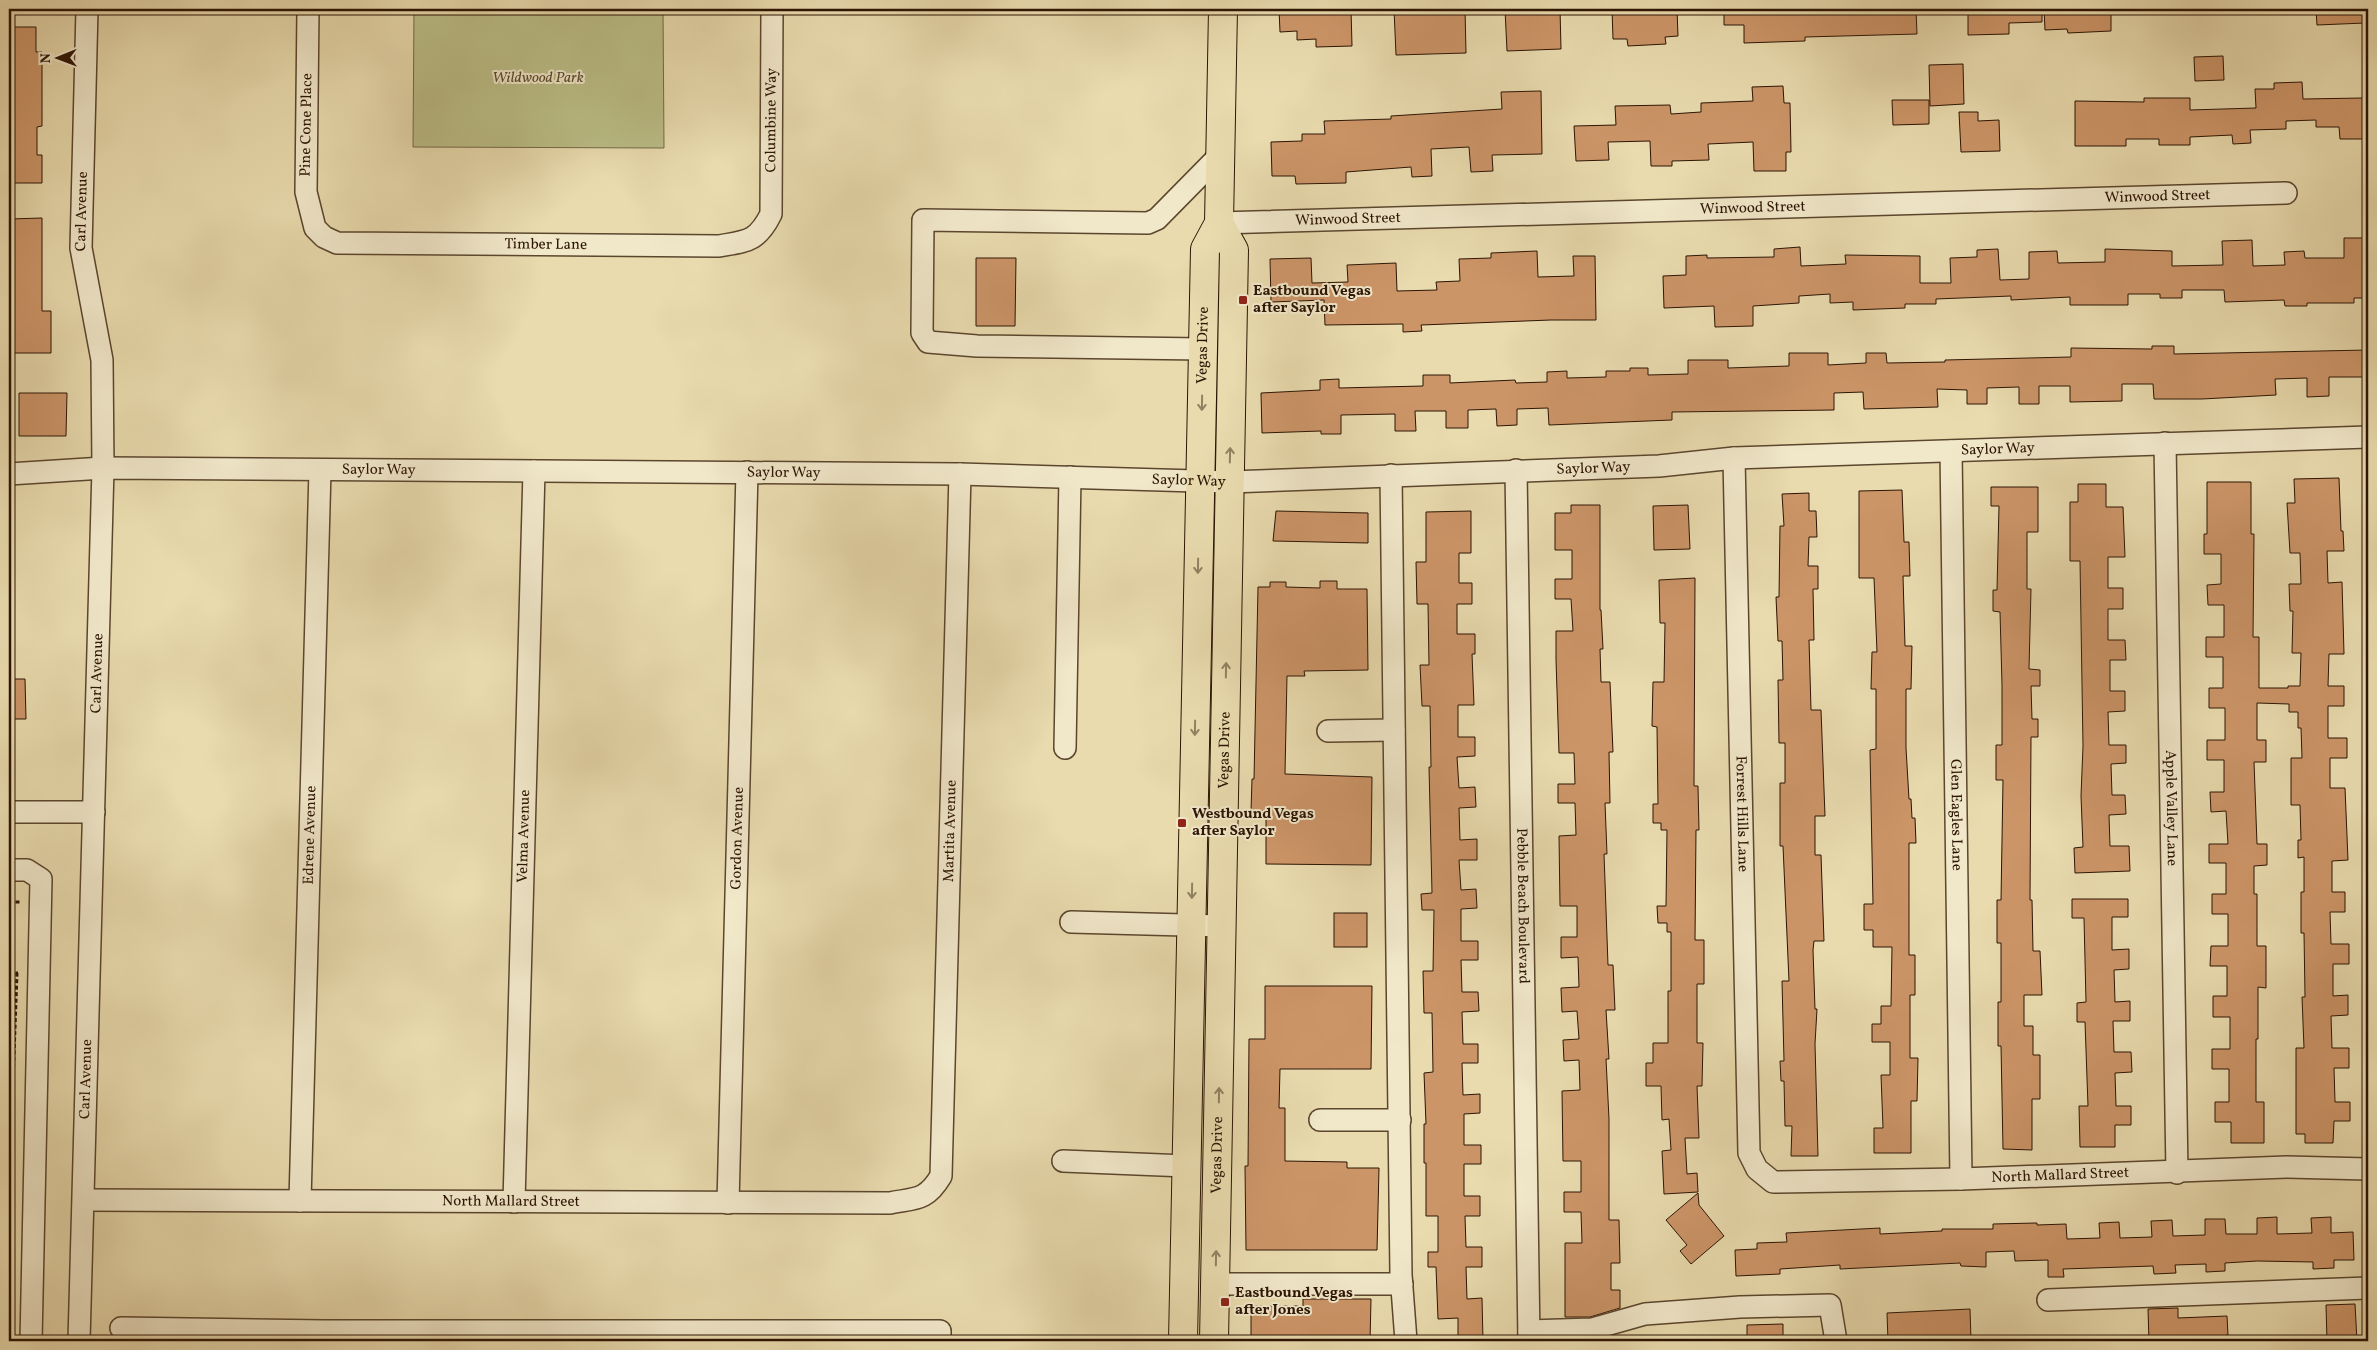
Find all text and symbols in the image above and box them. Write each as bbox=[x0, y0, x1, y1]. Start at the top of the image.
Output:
north arrow bbox=[32, 32, 82, 82]
text: N bbox=[37, 53, 56, 63]
park label: Wildwood Park bbox=[492, 68, 584, 89]
street label: Columbine Way bbox=[761, 68, 782, 172]
street label: Pine Cone Place bbox=[296, 73, 318, 177]
street label: Carl Avenue bbox=[70, 171, 93, 252]
street label: Winwood Street bbox=[2104, 185, 2211, 209]
street label: Winwood Street bbox=[1700, 196, 1806, 220]
street label: Winwood Street bbox=[1295, 207, 1401, 231]
street label: Timber Lane bbox=[505, 234, 587, 255]
place label: Eastbound Vegas after Saylor bbox=[1253, 281, 1371, 319]
marker: Eastbound Vegas after Saylor bbox=[1237, 294, 1249, 306]
street label: Vegas Drive bbox=[1192, 306, 1214, 384]
one-way arrow bbox=[1197, 394, 1207, 411]
street label: Saylor Way bbox=[1961, 438, 2035, 461]
one-way arrow bbox=[1225, 447, 1235, 464]
street label: Saylor Way bbox=[1556, 457, 1631, 480]
street label: Saylor Way bbox=[342, 459, 416, 481]
street label: Saylor Way bbox=[747, 462, 821, 484]
street label: Saylor Way bbox=[1151, 469, 1226, 492]
one-way arrow bbox=[1194, 557, 1203, 573]
street label: Carl Avenue bbox=[86, 633, 109, 714]
one-way arrow bbox=[1221, 662, 1231, 678]
street label: Vegas Drive bbox=[1214, 711, 1236, 789]
one-way arrow bbox=[1190, 720, 1200, 736]
street label: Apple Valley Lane bbox=[2160, 750, 2182, 866]
street label: Forrest Hills Lane bbox=[1730, 756, 1753, 872]
street label: Glen Eagles Lane bbox=[1945, 759, 1967, 871]
street label: Martita Avenue bbox=[938, 779, 962, 882]
street label: Edrene Avenue bbox=[298, 785, 322, 885]
street label: Gordon Avenue bbox=[726, 786, 749, 890]
street label: Velma Avenue bbox=[512, 789, 536, 883]
place label: Westbound Vegas after Saylor bbox=[1192, 804, 1314, 842]
marker: Westbound Vegas after Saylor bbox=[1176, 817, 1188, 829]
street label: Pebble Beach Boulevard bbox=[1511, 828, 1534, 984]
one-way arrow bbox=[1187, 882, 1196, 898]
street label: Carl Avenue bbox=[75, 1039, 98, 1119]
one-way arrow bbox=[1214, 1087, 1223, 1103]
street label: Vegas Drive bbox=[1206, 1116, 1229, 1194]
street label: North Mallard Street bbox=[1991, 1162, 2129, 1188]
street label: North Mallard Street bbox=[442, 1191, 580, 1212]
one-way arrow bbox=[1211, 1250, 1220, 1266]
place label: Eastbound Vegas after Jones bbox=[1235, 1283, 1353, 1321]
marker: Eastbound Vegas after Jones bbox=[1219, 1296, 1231, 1308]

